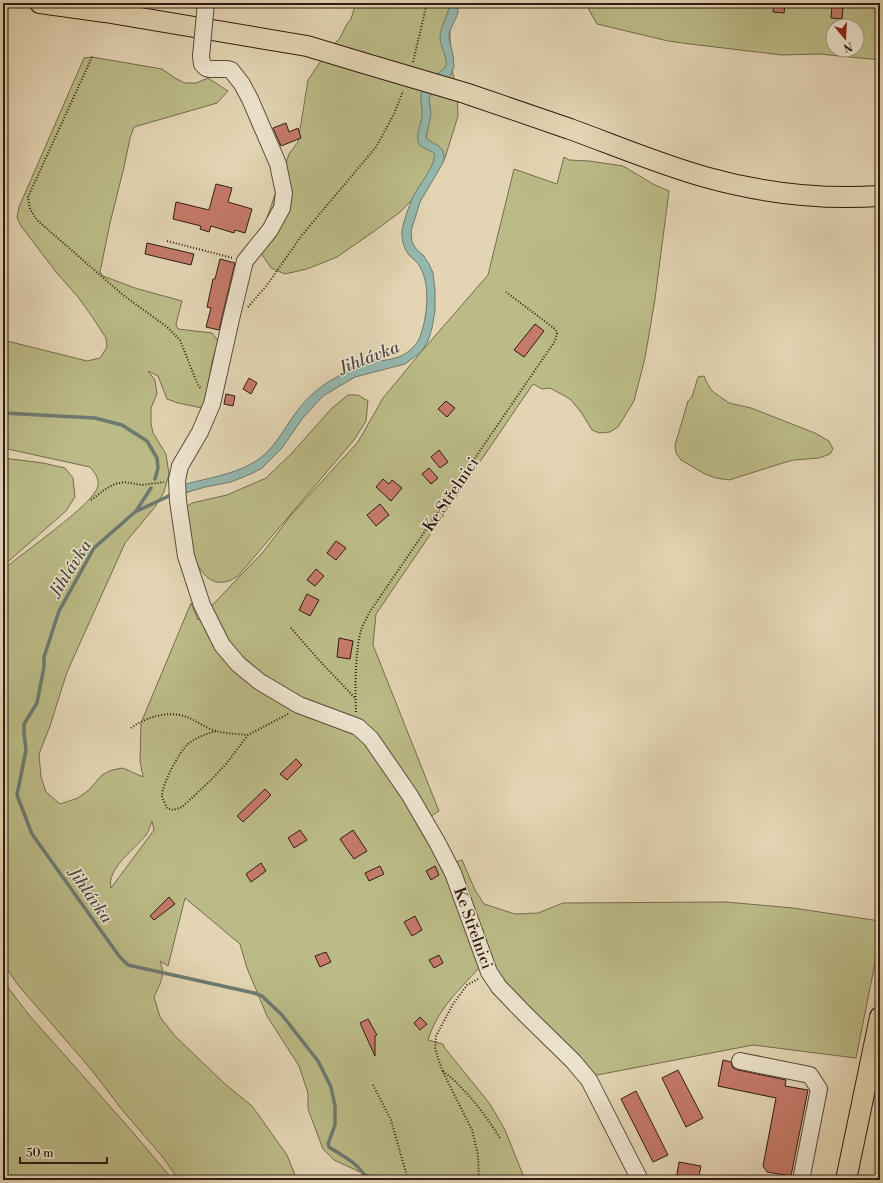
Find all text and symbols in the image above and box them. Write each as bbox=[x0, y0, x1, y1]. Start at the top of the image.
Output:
north arrow bbox=[825, 18, 865, 58]
text: N bbox=[841, 39, 854, 55]
water label: Jihlávka bbox=[334, 336, 403, 380]
street label: Ke Střelnici bbox=[419, 453, 483, 536]
water label: Jihlávka bbox=[44, 536, 97, 603]
water label: Jihlávka bbox=[62, 862, 117, 928]
street label: Ke Střelnici bbox=[449, 885, 497, 972]
scale bar bbox=[20, 1139, 107, 1165]
text: 50 m bbox=[26, 1146, 54, 1161]

